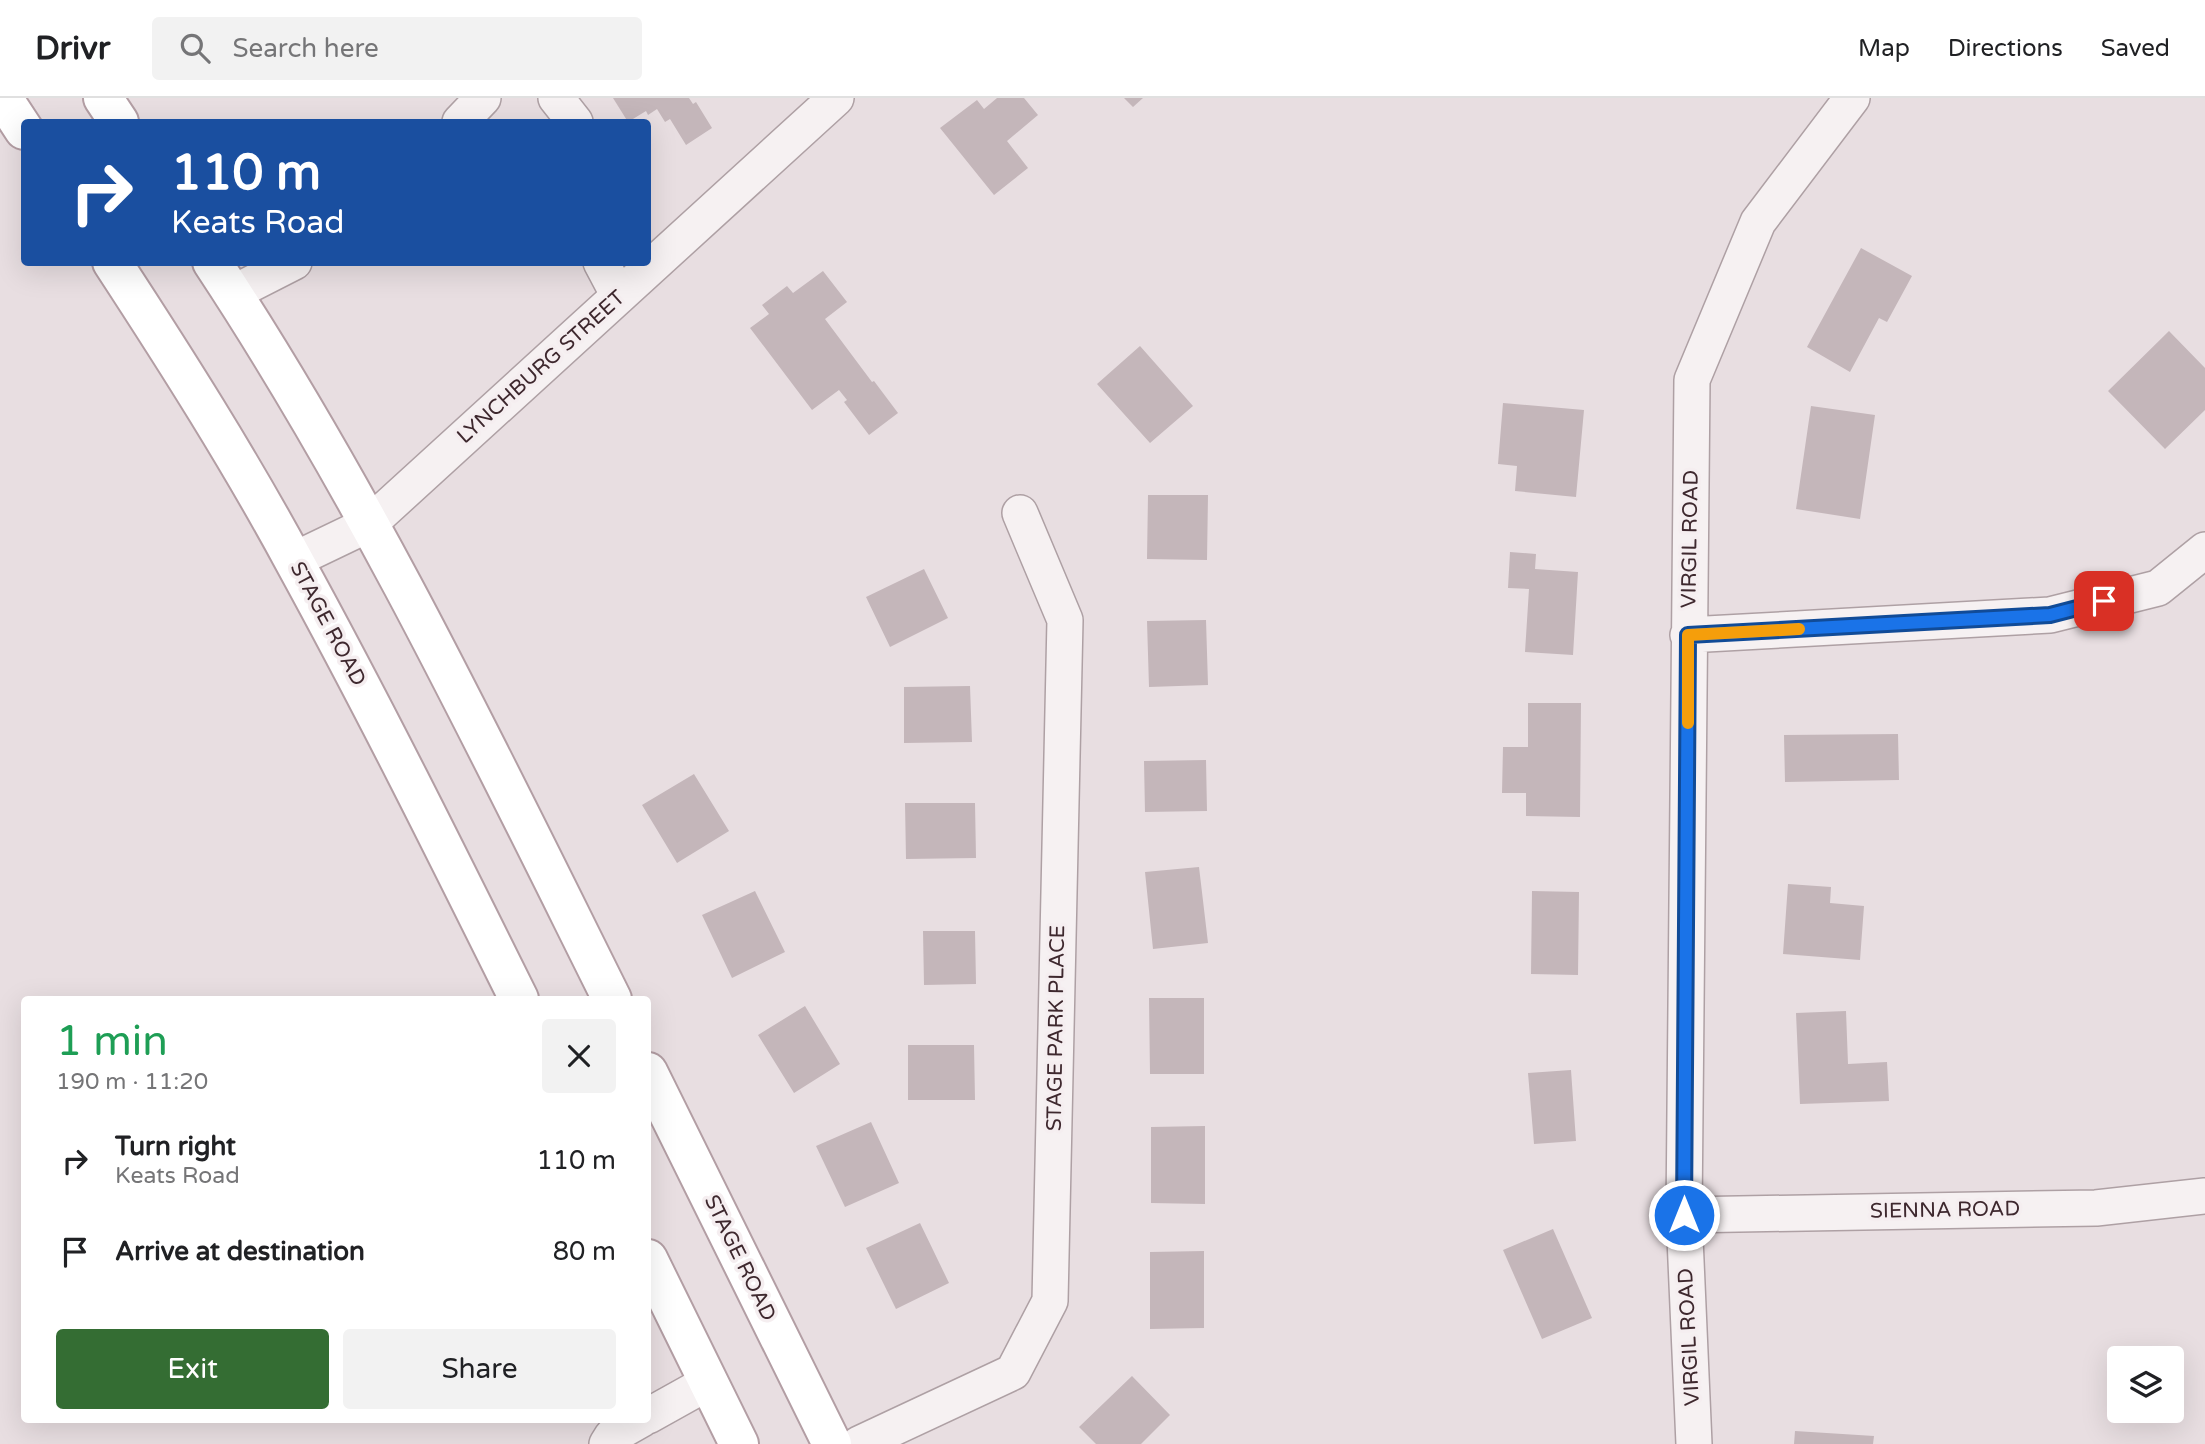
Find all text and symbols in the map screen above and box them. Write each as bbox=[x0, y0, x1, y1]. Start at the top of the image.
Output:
search box bbox=[152, 17, 642, 80]
text: Drivr bbox=[35, 29, 110, 68]
icon: search bbox=[176, 29, 214, 67]
text: Search here bbox=[232, 33, 379, 64]
text: Map bbox=[1858, 34, 1910, 63]
text: Directions bbox=[1948, 34, 2063, 63]
text: Saved bbox=[2101, 34, 2170, 63]
text: 110 m bbox=[171, 144, 321, 203]
icon: right bbox=[56, 147, 147, 238]
text: Keats Road bbox=[171, 204, 344, 242]
street label: LYNCHBURG STREET bbox=[452, 285, 630, 449]
street label: VIRGIL ROAD bbox=[1676, 470, 1704, 608]
street label: STAGE ROAD bbox=[285, 558, 371, 690]
pin bbox=[2074, 571, 2134, 631]
icon: arrive bbox=[2085, 582, 2123, 620]
street label: STAGE PARK PLACE bbox=[1042, 925, 1070, 1131]
text: 1 min bbox=[56, 1016, 168, 1067]
button: close bbox=[542, 1019, 616, 1093]
text: 190 m · 11:20 bbox=[56, 1068, 208, 1096]
text: Turn right bbox=[115, 1131, 236, 1162]
icon: right bbox=[56, 1142, 94, 1180]
text: 110 m bbox=[536, 1145, 616, 1176]
text: Keats Road bbox=[115, 1162, 240, 1190]
position arrow bbox=[1647, 1178, 1721, 1252]
street label: STAGE ROAD bbox=[699, 1191, 781, 1325]
street label: SIENNA ROAD bbox=[1870, 1196, 2020, 1224]
icon: arrive bbox=[56, 1233, 94, 1271]
text: Arrive at destination bbox=[115, 1236, 365, 1267]
text: 80 m bbox=[553, 1236, 616, 1267]
street label: VIRGIL ROAD bbox=[1673, 1267, 1705, 1407]
button: Exit bbox=[56, 1329, 329, 1409]
button: Share bbox=[343, 1329, 616, 1409]
map controls bbox=[2107, 1346, 2184, 1423]
button: layers bbox=[2107, 1346, 2184, 1423]

